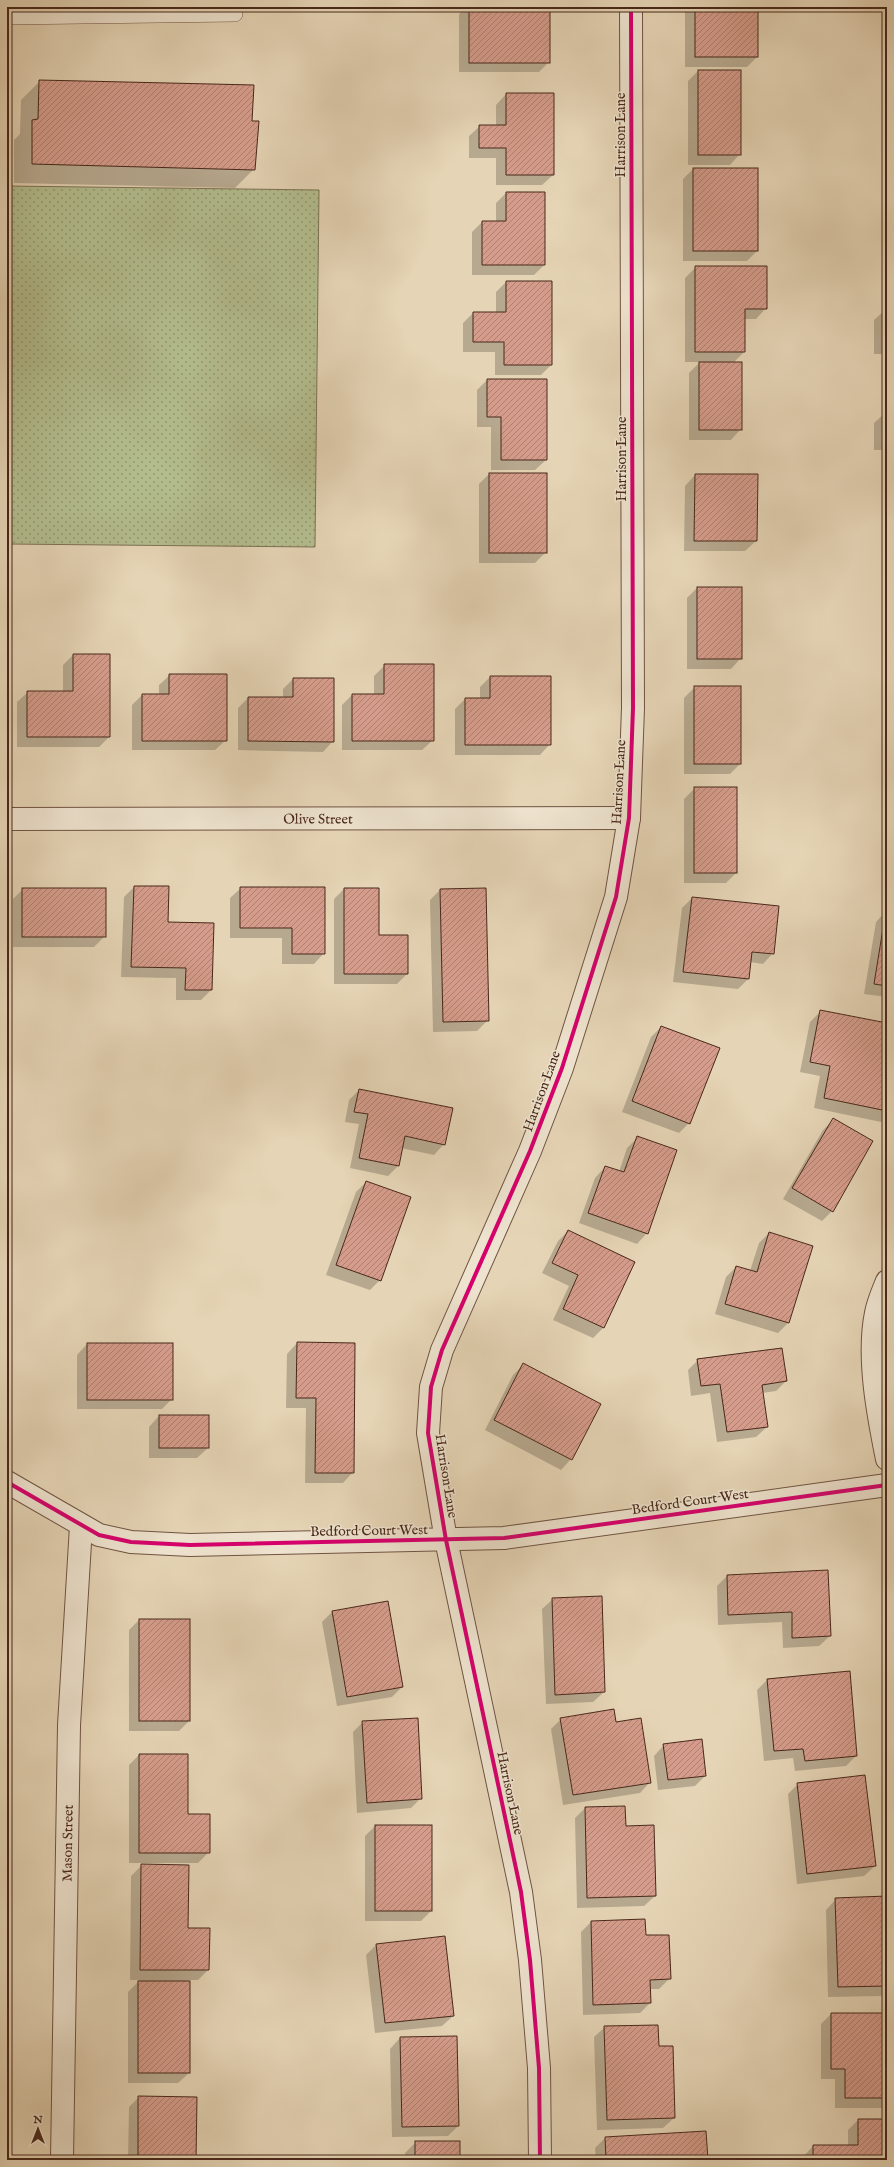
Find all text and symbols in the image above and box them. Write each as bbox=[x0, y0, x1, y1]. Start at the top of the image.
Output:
street label: Harrison Lane bbox=[612, 92, 630, 177]
street label: Harrison Lane bbox=[613, 416, 631, 501]
street label: Harrison Lane bbox=[608, 739, 630, 825]
street label: Olive Street bbox=[283, 810, 353, 829]
street label: Harrison Lane bbox=[519, 1048, 565, 1134]
street label: Harrison Lane bbox=[430, 1433, 462, 1520]
street label: Bedford Court West bbox=[631, 1485, 750, 1519]
street label: Bedford Court West bbox=[310, 1521, 428, 1541]
street label: Harrison Lane bbox=[492, 1750, 528, 1837]
street label: Mason Street bbox=[58, 1804, 78, 1882]
north arrow bbox=[18, 2109, 58, 2149]
text: N bbox=[32, 2113, 43, 2127]

